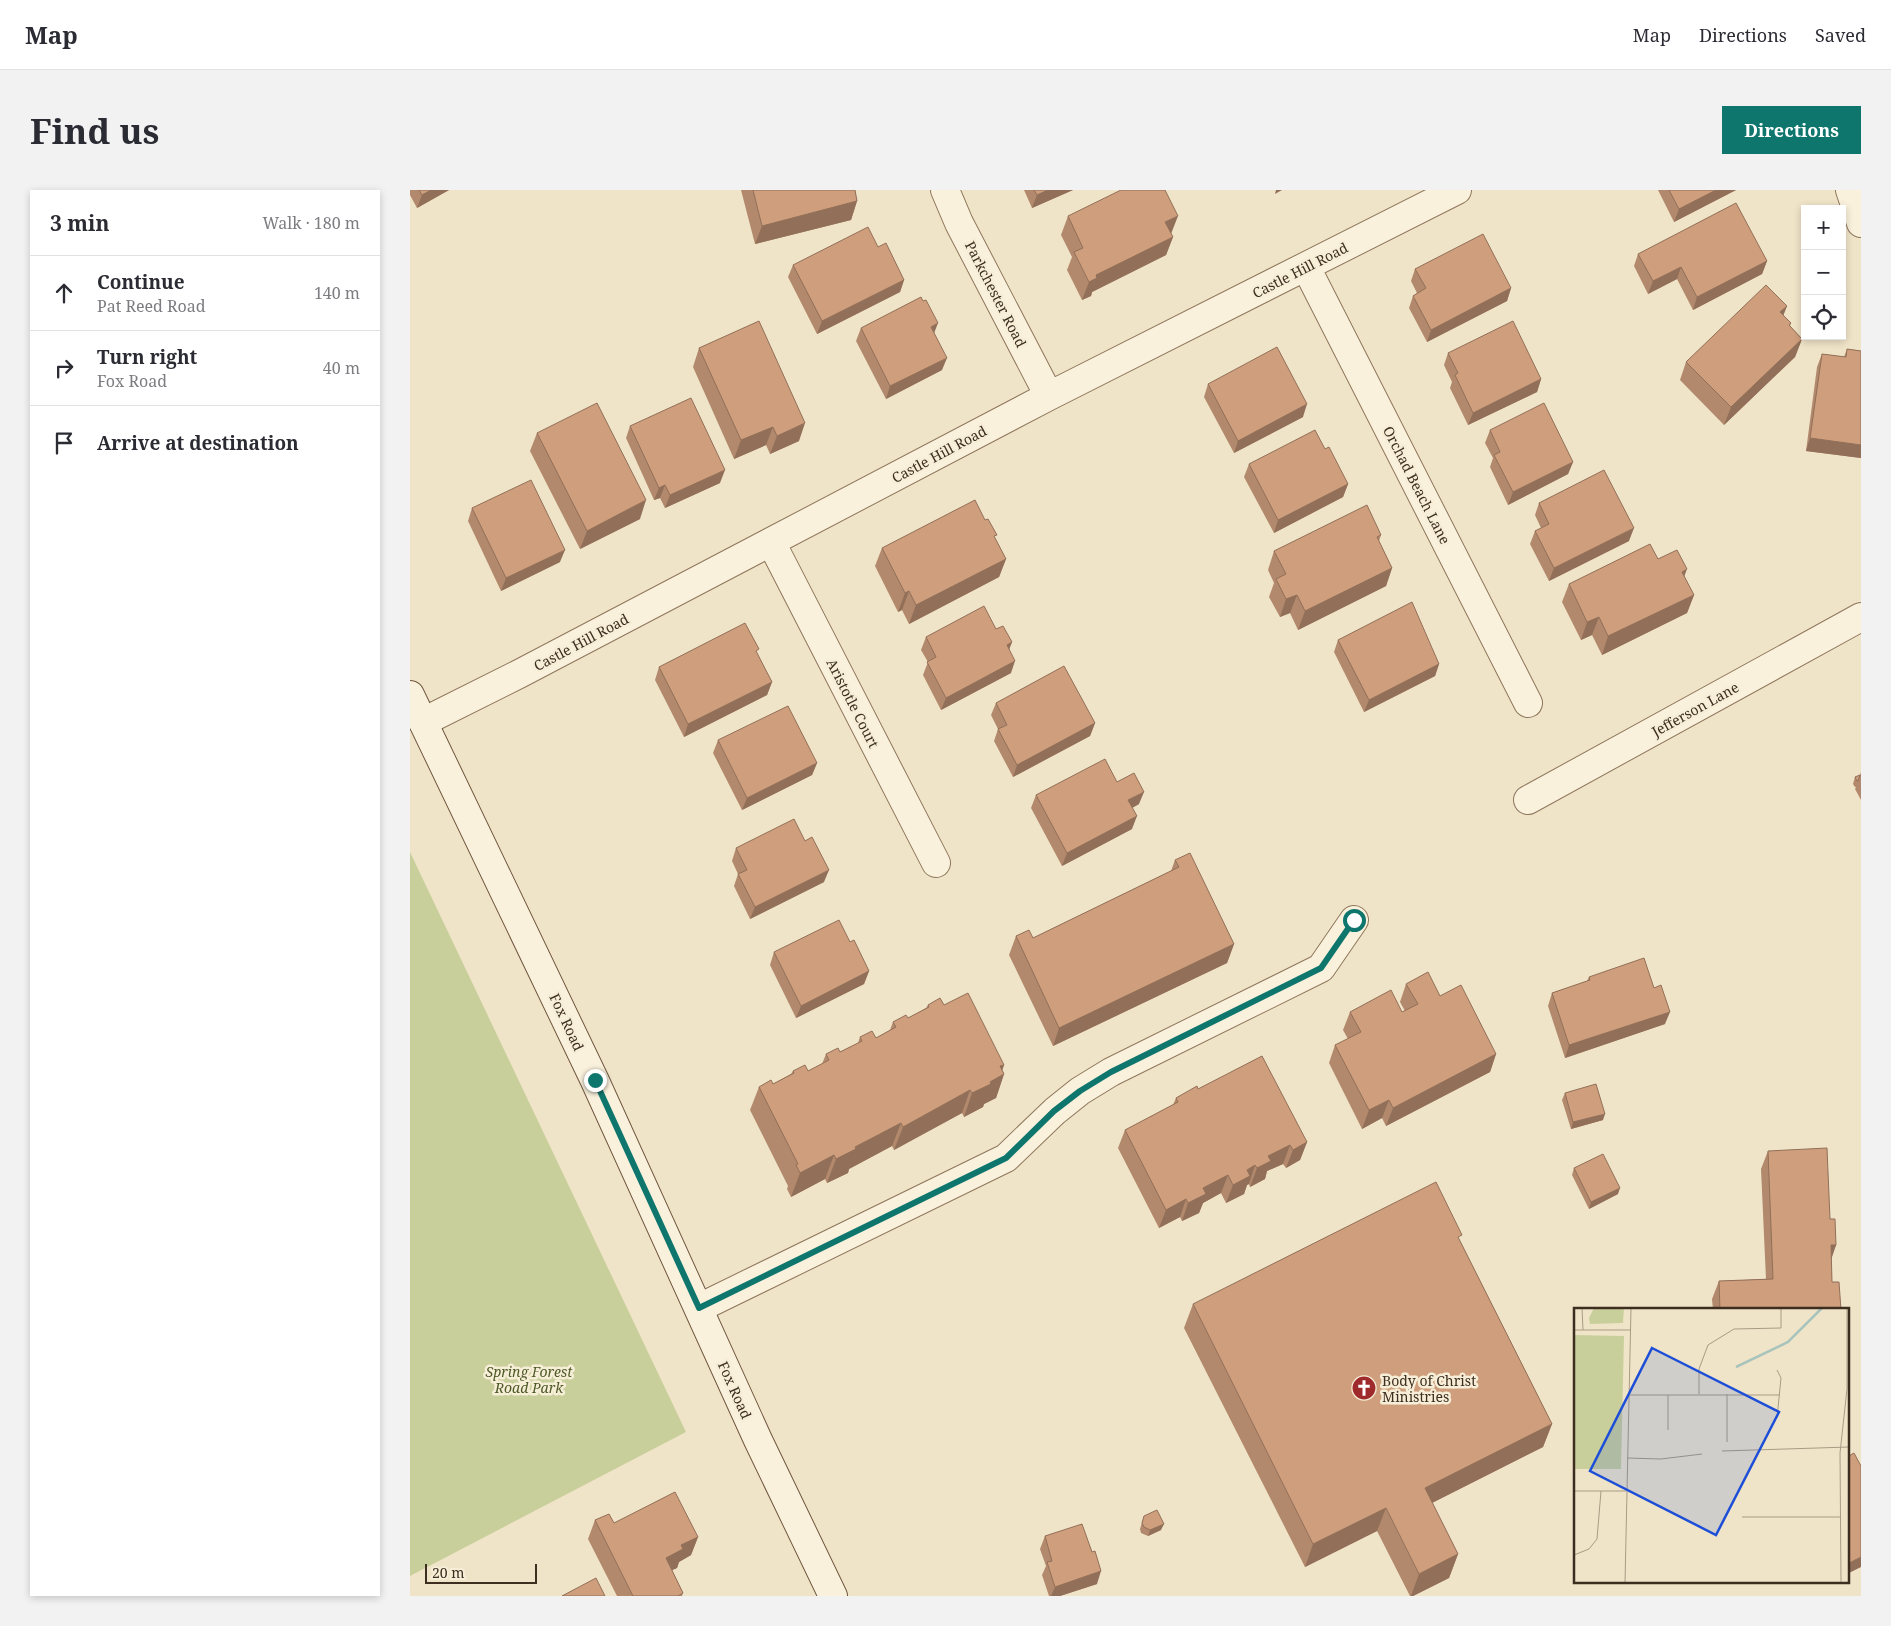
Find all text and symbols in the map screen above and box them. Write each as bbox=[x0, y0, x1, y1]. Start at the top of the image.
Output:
text: Map bbox=[25, 18, 78, 51]
text: Map bbox=[1633, 23, 1671, 47]
text: Directions bbox=[1699, 23, 1787, 47]
text: Saved bbox=[1815, 23, 1866, 47]
button: Directions bbox=[1722, 106, 1861, 154]
text: Find us bbox=[30, 107, 159, 154]
map controls bbox=[1801, 205, 1846, 340]
button: + bbox=[1801, 205, 1846, 250]
text: 3 min bbox=[50, 209, 109, 237]
text: Walk · 180 m bbox=[263, 212, 360, 234]
street label: Parkchester Road bbox=[961, 238, 1031, 351]
street label: Castle Hill Road bbox=[1249, 238, 1351, 302]
button: − bbox=[1801, 250, 1846, 295]
text: Continue bbox=[97, 269, 185, 295]
icon: ahead bbox=[50, 279, 78, 307]
text: 140 m bbox=[314, 282, 360, 304]
text: Pat Reed Road bbox=[97, 295, 206, 317]
button: locate bbox=[1801, 295, 1846, 340]
text: Turn right bbox=[97, 344, 197, 370]
icon: right bbox=[50, 354, 78, 382]
text: 40 m bbox=[323, 357, 360, 379]
text: Fox Road bbox=[97, 370, 167, 392]
street label: Castle Hill Road bbox=[888, 421, 990, 487]
street label: Orchad Beach Lane bbox=[1379, 423, 1455, 547]
icon: arrive bbox=[50, 429, 78, 457]
text: Arrive at destination bbox=[97, 430, 299, 456]
street label: Castle Hill Road bbox=[530, 609, 632, 675]
street label: Aristotle Court bbox=[822, 655, 884, 751]
street label: Jefferson Lane bbox=[1647, 677, 1742, 741]
route start bbox=[1343, 909, 1366, 932]
street label: Fox Road bbox=[545, 990, 589, 1054]
route end bbox=[584, 1069, 607, 1092]
inset map bbox=[1574, 1308, 1848, 1584]
street label: Fox Road bbox=[714, 1358, 756, 1422]
park label: Spring Forest Road Park bbox=[486, 1362, 573, 1397]
place label: Body of Christ Ministries bbox=[1382, 1371, 1476, 1406]
church icon: Body of Christ Ministries bbox=[1351, 1375, 1377, 1401]
scale bar bbox=[425, 1561, 538, 1584]
text: 20 m bbox=[432, 1563, 465, 1582]

